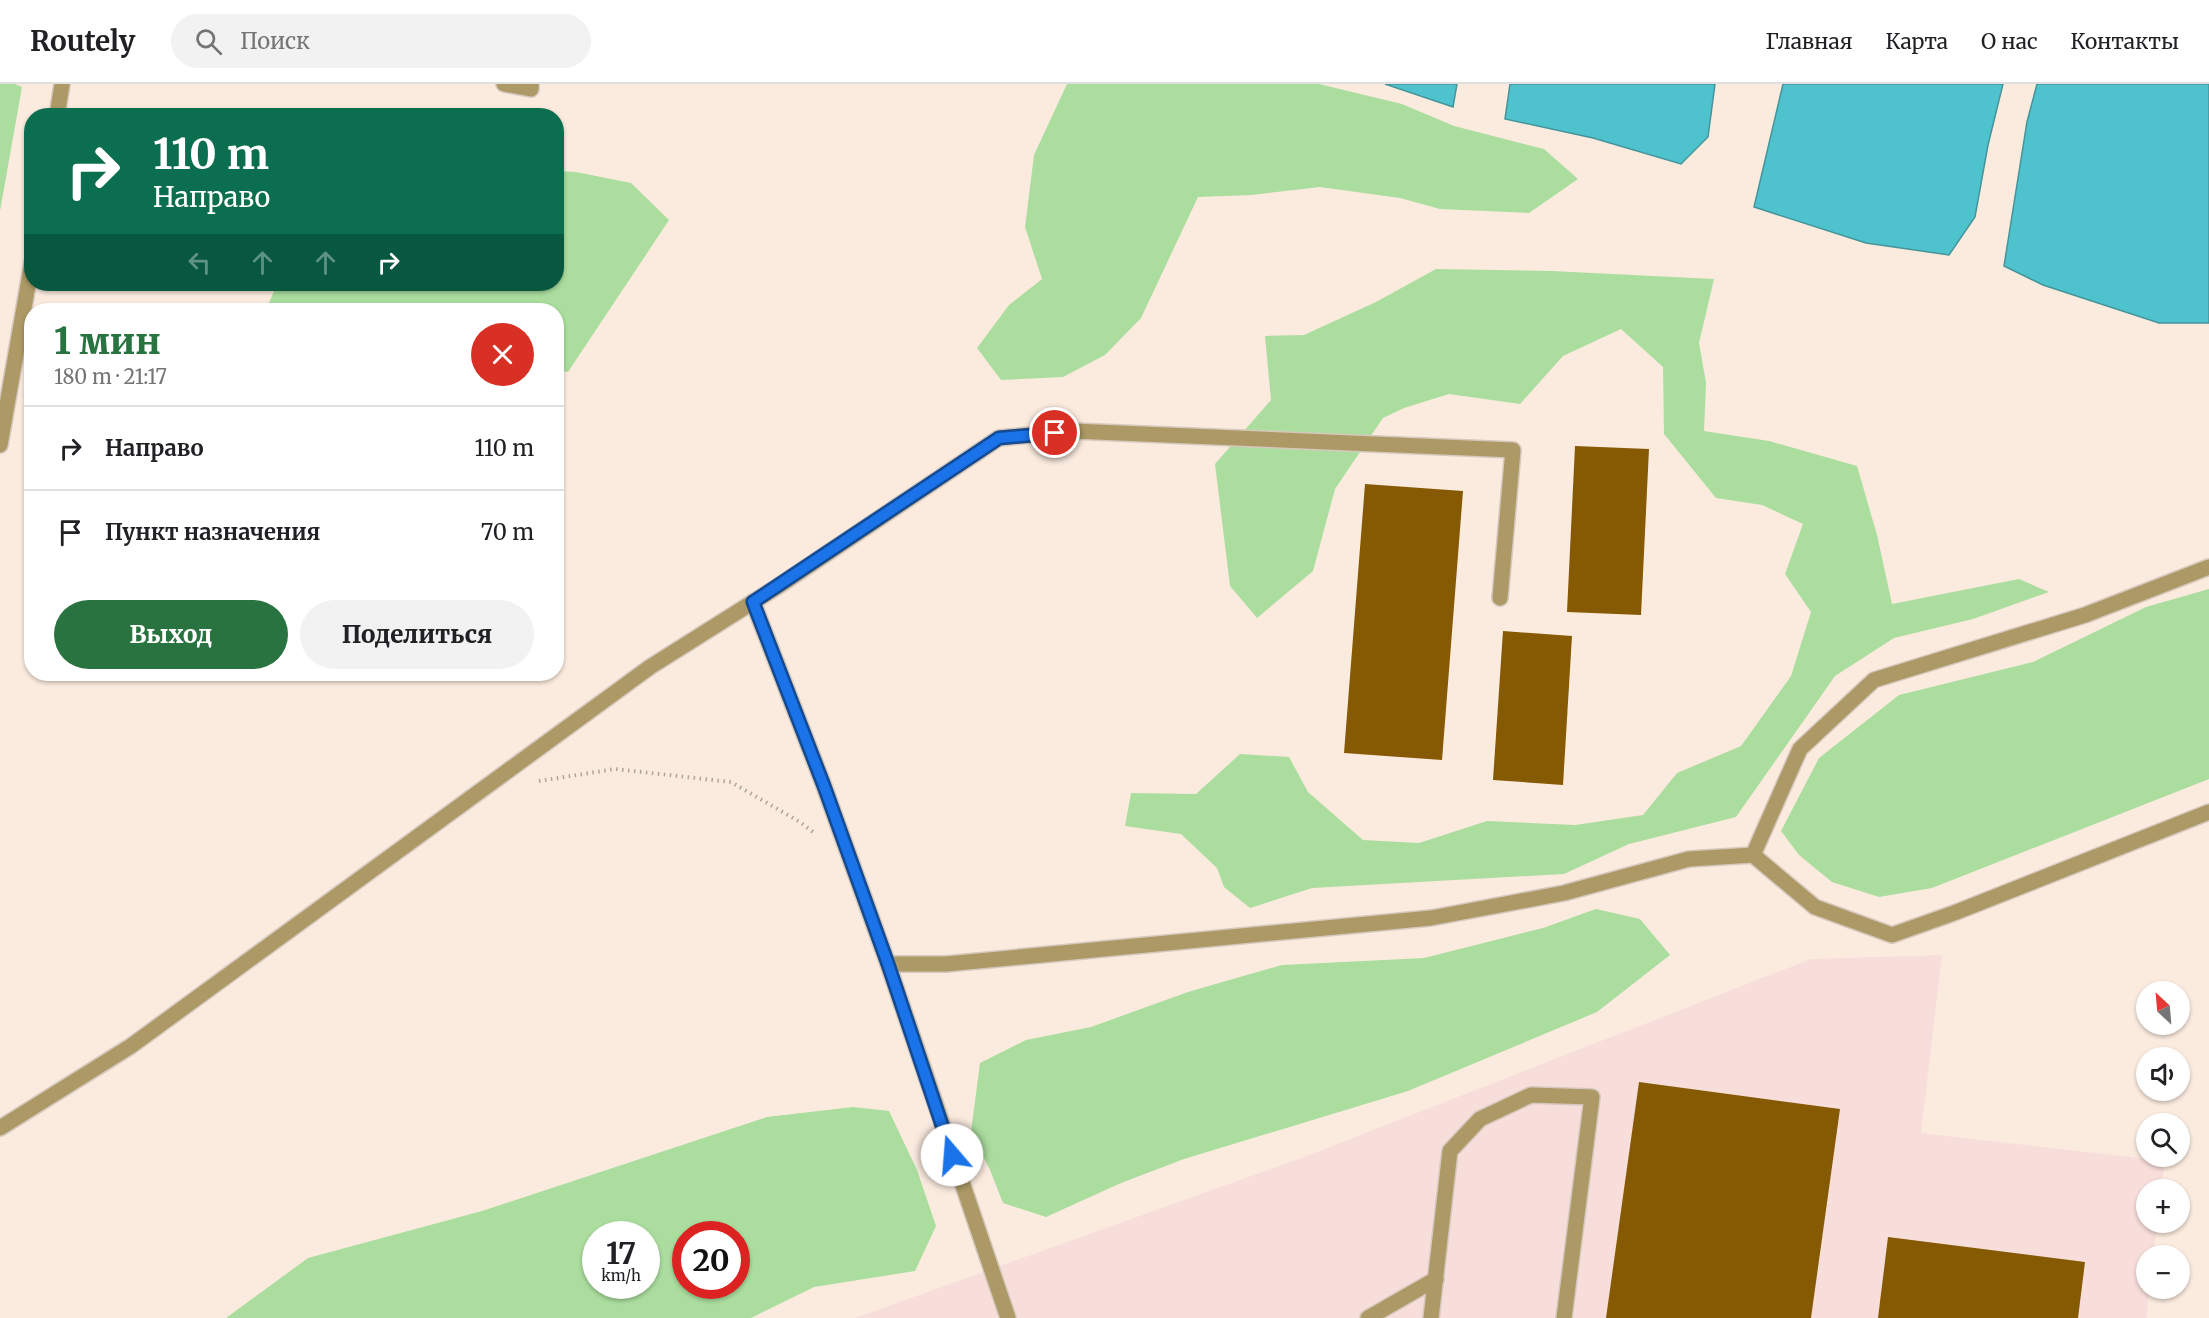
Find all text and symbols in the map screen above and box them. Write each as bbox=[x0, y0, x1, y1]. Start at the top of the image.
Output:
search box bbox=[171, 14, 591, 68]
text: Routely bbox=[30, 23, 135, 59]
icon: search bbox=[192, 25, 225, 58]
text: Поиск bbox=[240, 27, 310, 55]
text: Главная bbox=[1766, 28, 1853, 55]
text: Карта bbox=[1886, 28, 1948, 55]
text: О нас bbox=[1981, 28, 2038, 55]
text: Контакты bbox=[2071, 28, 2179, 55]
text: 110 m bbox=[153, 128, 269, 180]
icon: right bbox=[54, 132, 132, 210]
text: Направо bbox=[153, 180, 270, 214]
icon: left bbox=[183, 246, 216, 279]
icon: ahead bbox=[246, 246, 279, 279]
icon: ahead bbox=[309, 246, 342, 279]
icon: right bbox=[372, 246, 405, 279]
text: 1 мин bbox=[54, 319, 161, 364]
button: close bbox=[471, 323, 534, 386]
text: 180 m · 21:17 bbox=[54, 364, 167, 389]
pin bbox=[1029, 407, 1080, 458]
icon: arrive bbox=[1038, 416, 1071, 449]
icon: right bbox=[54, 432, 87, 465]
text: Направо bbox=[105, 434, 204, 462]
text: 110 m bbox=[475, 434, 534, 462]
icon: arrive bbox=[54, 516, 87, 549]
text: Пункт назначения bbox=[105, 518, 320, 546]
text: 70 m bbox=[481, 518, 534, 546]
button: Выход bbox=[54, 600, 288, 669]
button: Поделиться bbox=[300, 600, 534, 669]
north arrow bbox=[2136, 981, 2190, 1035]
map controls bbox=[2136, 981, 2190, 1299]
button: sound bbox=[2136, 1047, 2190, 1101]
button: search bbox=[2136, 1113, 2190, 1167]
position arrow bbox=[920, 1123, 984, 1187]
button: + bbox=[2136, 1179, 2190, 1233]
speed limit sign: 20 bbox=[672, 1221, 750, 1299]
text: 17 bbox=[606, 1234, 636, 1272]
button: − bbox=[2136, 1245, 2190, 1299]
text: km/h bbox=[601, 1266, 641, 1285]

